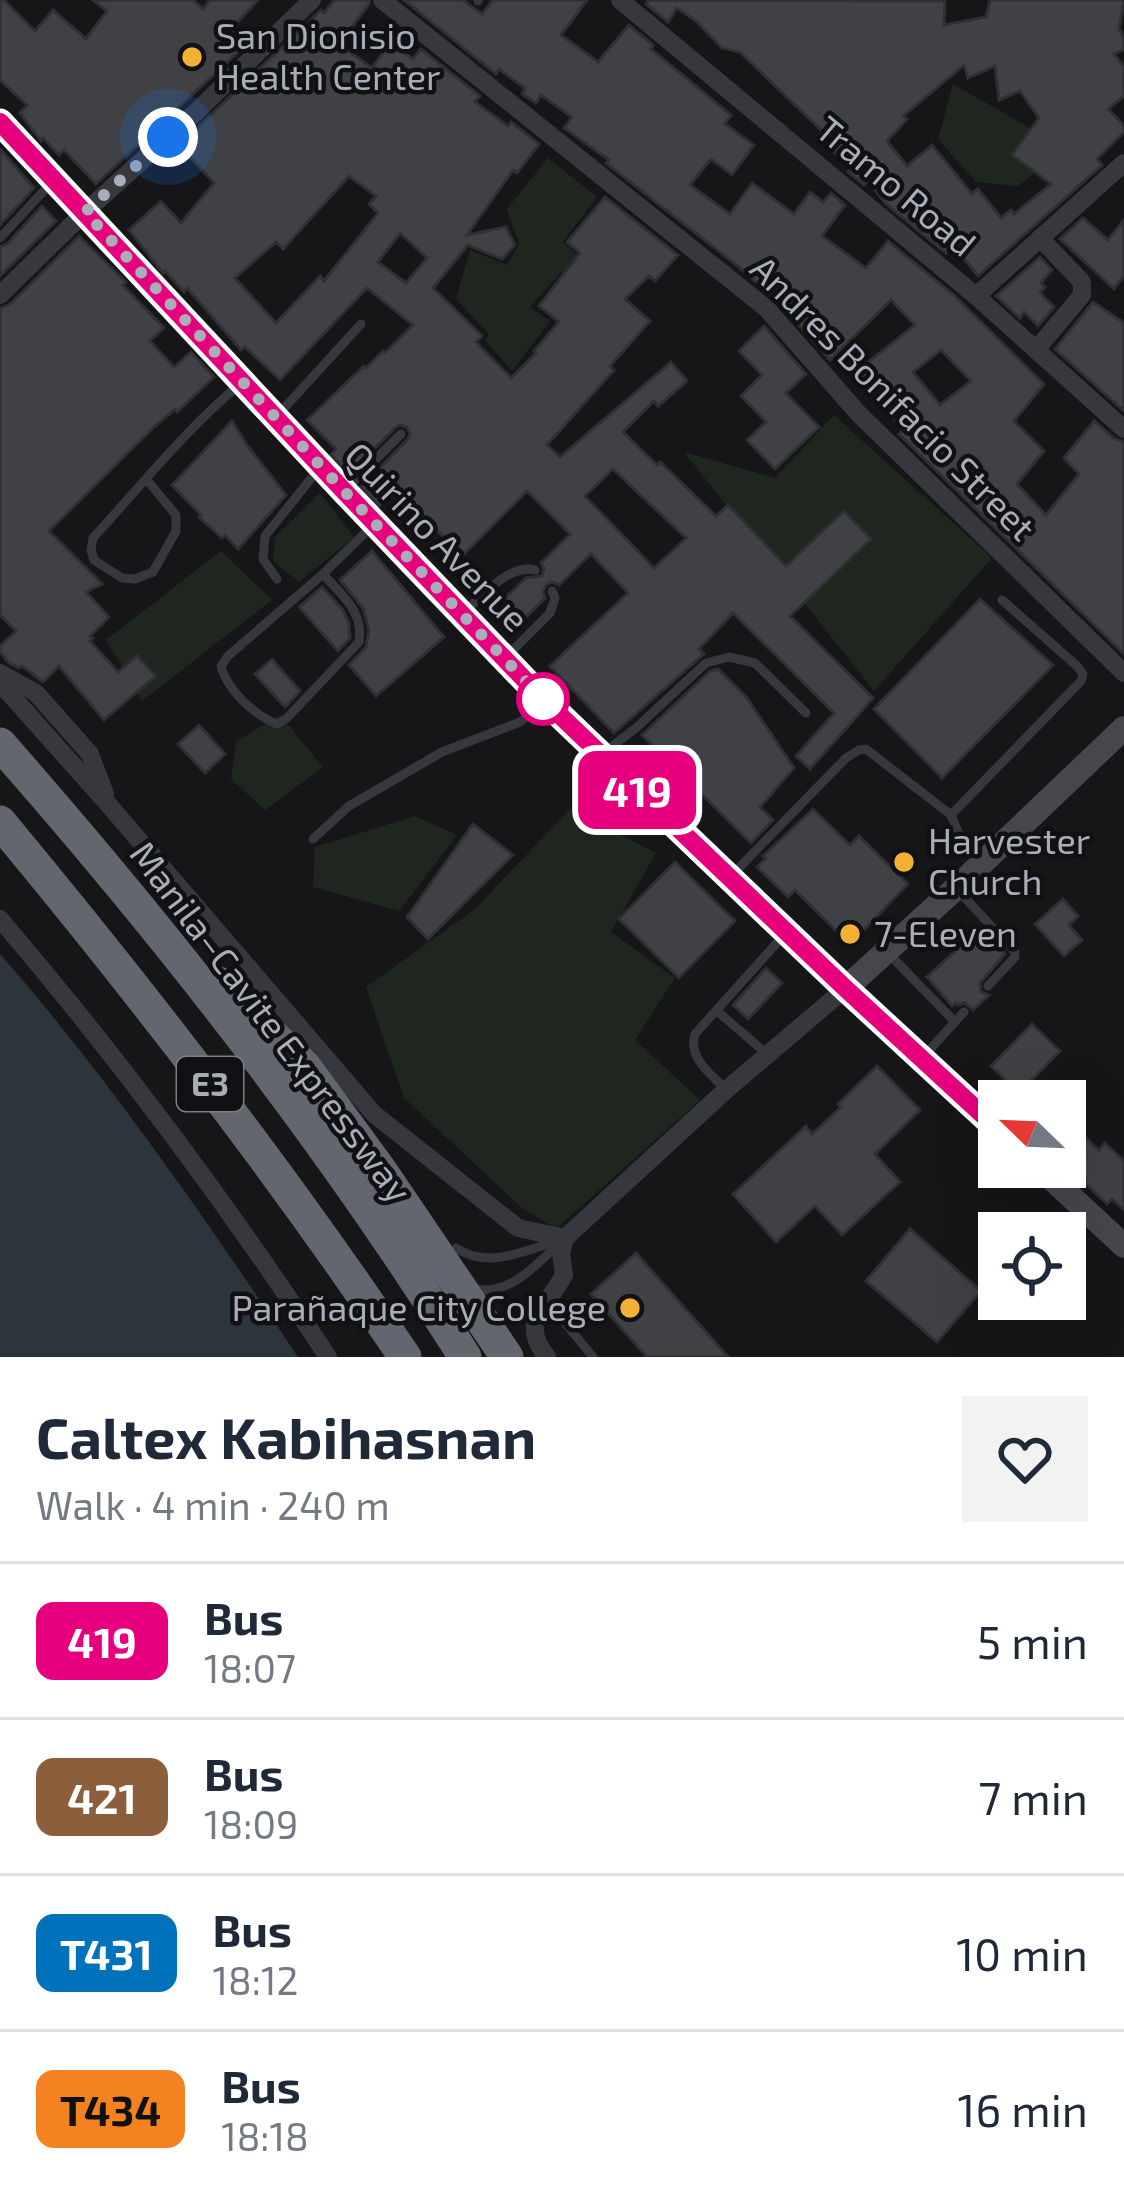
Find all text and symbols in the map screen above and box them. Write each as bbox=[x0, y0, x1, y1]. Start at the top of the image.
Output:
place label: San Dionisio Health Center bbox=[216, 13, 441, 97]
marker: San Dionisio Health Center bbox=[179, 44, 205, 70]
street label: Tramo Road bbox=[809, 106, 985, 264]
your location bbox=[138, 107, 198, 167]
street label: Andres Bonifacio Street bbox=[743, 246, 1045, 548]
street label: Quirino Avenue bbox=[337, 433, 539, 639]
unlabelled marker bbox=[518, 674, 568, 724]
line badge: 419 bbox=[568, 751, 706, 829]
text: 419 bbox=[602, 765, 672, 815]
place label: Harvester Church bbox=[928, 818, 1090, 902]
street label: Manila–Cavite Expressway bbox=[122, 832, 422, 1210]
marker: Harvester Church bbox=[891, 849, 917, 875]
place label: 7-Eleven bbox=[874, 911, 1017, 954]
marker: 7-Eleven bbox=[837, 921, 863, 947]
road number: E3 bbox=[177, 1057, 243, 1111]
north arrow bbox=[978, 1080, 1086, 1188]
map controls bbox=[978, 1080, 1086, 1320]
button: locate bbox=[978, 1212, 1086, 1320]
place label: Parañaque City College bbox=[231, 1285, 606, 1328]
marker: Parañaque City College bbox=[617, 1295, 643, 1321]
button: heart bbox=[962, 1396, 1088, 1522]
text: Caltex Kabihasnan bbox=[36, 1402, 536, 1470]
text: Walk · 4 min · 240 m bbox=[36, 1481, 390, 1528]
text: Bus bbox=[204, 1590, 283, 1644]
text: 5 min bbox=[977, 1614, 1088, 1668]
text: 419 bbox=[67, 1616, 137, 1666]
text: 18:07 bbox=[204, 1644, 296, 1691]
text: Bus bbox=[204, 1746, 283, 1800]
text: 7 min bbox=[978, 1770, 1088, 1824]
text: 421 bbox=[67, 1772, 137, 1822]
text: 18:09 bbox=[204, 1800, 298, 1847]
text: Bus bbox=[213, 1902, 292, 1956]
text: 10 min bbox=[956, 1926, 1088, 1980]
text: T431 bbox=[60, 1928, 153, 1978]
text: 18:12 bbox=[213, 1956, 298, 2003]
text: Bus bbox=[221, 2058, 301, 2112]
text: 16 min bbox=[958, 2082, 1088, 2136]
text: T434 bbox=[60, 2084, 161, 2134]
text: 18:18 bbox=[221, 2112, 309, 2159]

